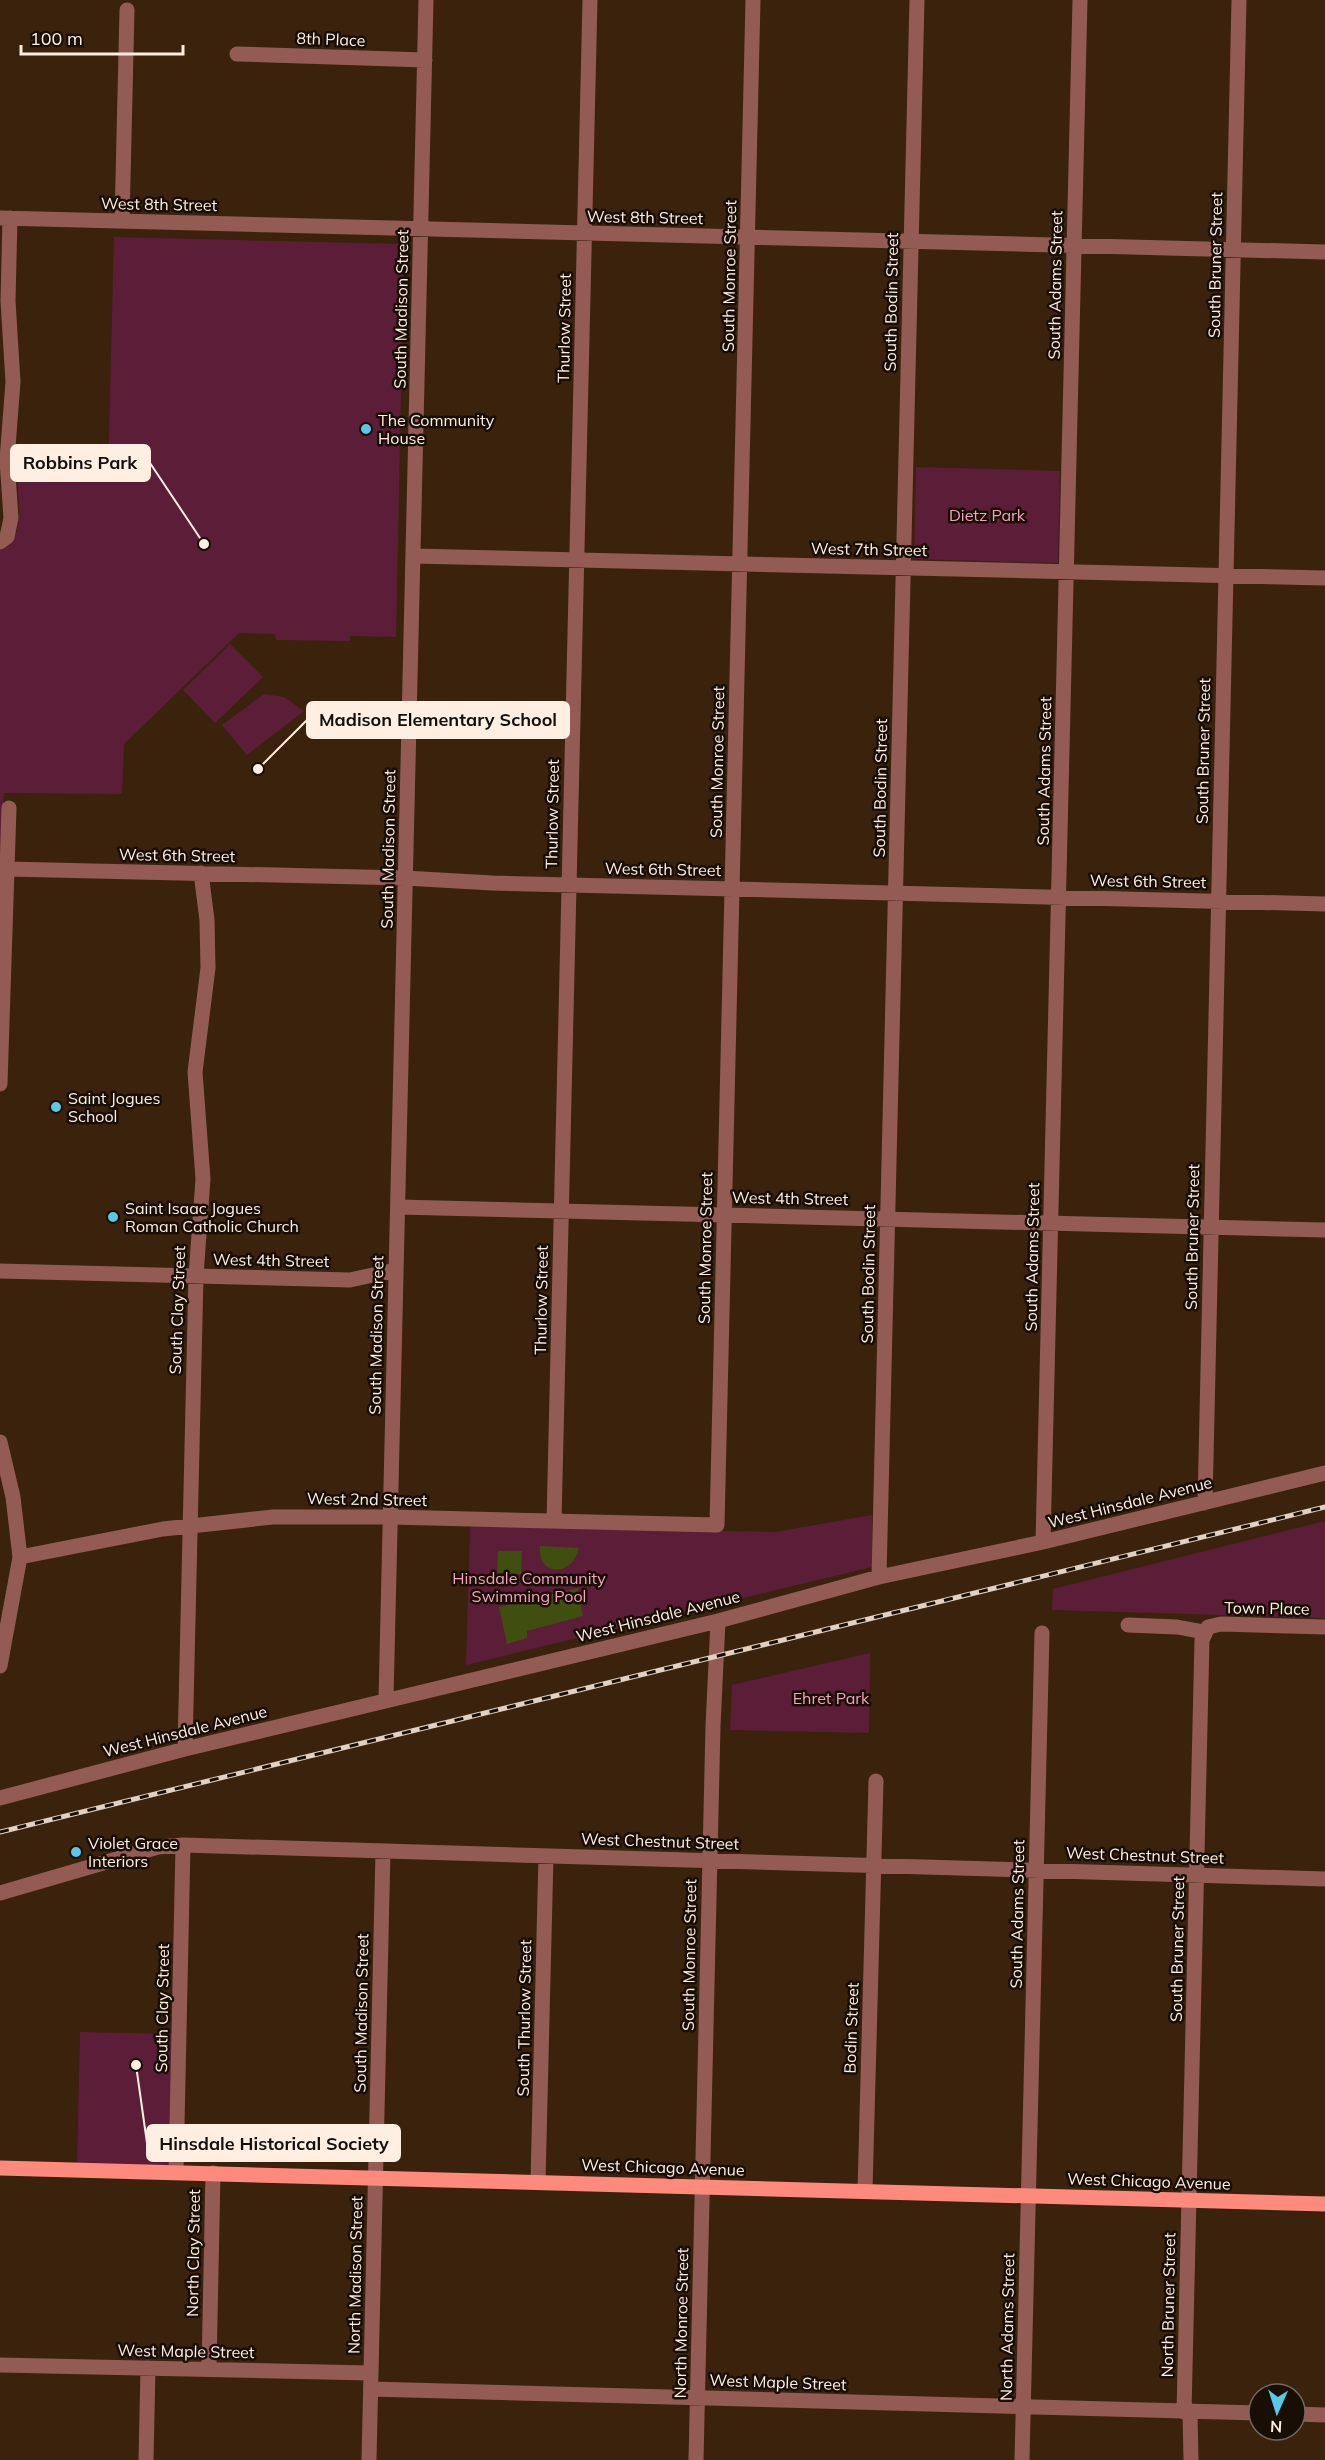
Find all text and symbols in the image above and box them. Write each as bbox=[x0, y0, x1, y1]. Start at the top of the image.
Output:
scale bar bbox=[21, 18, 183, 56]
text: 100 m bbox=[30, 27, 83, 50]
street label: 8th Place bbox=[296, 28, 366, 50]
street label: South Bruner Street bbox=[1204, 192, 1226, 338]
street label: West 8th Street bbox=[101, 193, 218, 215]
street label: South Monroe Street bbox=[718, 200, 740, 352]
street label: West 8th Street bbox=[587, 206, 704, 228]
street label: South Adams Street bbox=[1044, 210, 1066, 360]
street label: South Madison Street bbox=[390, 229, 412, 389]
street label: South Bodin Street bbox=[880, 232, 902, 372]
street label: Thurlow Street bbox=[553, 273, 575, 383]
place label: The Community House bbox=[378, 410, 495, 448]
marker: The Community House bbox=[359, 422, 373, 436]
callout: Robbins Park bbox=[11, 445, 150, 481]
text: Robbins Park bbox=[23, 451, 138, 474]
park label: Dietz Park bbox=[949, 505, 1026, 525]
street label: West 7th Street bbox=[811, 538, 928, 560]
street label: South Bruner Street bbox=[1192, 678, 1214, 824]
street label: South Monroe Street bbox=[706, 686, 728, 838]
street label: South Adams Street bbox=[1033, 696, 1055, 846]
callout: Madison Elementary School bbox=[307, 702, 569, 738]
text: Madison Elementary School bbox=[319, 708, 557, 731]
street label: South Bodin Street bbox=[869, 718, 891, 858]
street label: Thurlow Street bbox=[541, 759, 563, 869]
street label: South Madison Street bbox=[377, 769, 399, 929]
street label: West 6th Street bbox=[119, 844, 236, 866]
street label: West 6th Street bbox=[605, 858, 722, 880]
street label: West 6th Street bbox=[1090, 870, 1207, 892]
place label: Saint Jogues School bbox=[68, 1088, 161, 1126]
marker: Saint Jogues School bbox=[49, 1100, 63, 1114]
street label: South Bruner Street bbox=[1181, 1164, 1203, 1310]
street label: South Monroe Street bbox=[694, 1172, 716, 1324]
street label: South Adams Street bbox=[1021, 1182, 1043, 1332]
street label: West 4th Street bbox=[732, 1187, 849, 1209]
place label: Saint Isaac Jogues Roman Catholic Church bbox=[125, 1198, 299, 1236]
street label: South Bodin Street bbox=[857, 1204, 879, 1344]
marker: Saint Isaac Jogues Roman Catholic Church bbox=[106, 1210, 120, 1224]
street label: South Clay Street bbox=[165, 1245, 189, 1375]
street label: Thurlow Street bbox=[530, 1245, 552, 1355]
street label: West 4th Street bbox=[213, 1249, 330, 1271]
street label: South Madison Street bbox=[365, 1255, 387, 1415]
street label: West Hinsdale Avenue bbox=[1046, 1472, 1214, 1532]
street label: West 2nd Street bbox=[307, 1488, 428, 1510]
park label: Hinsdale Community Swimming Pool bbox=[452, 1568, 606, 1606]
street label: West Hinsdale Avenue bbox=[574, 1586, 742, 1646]
street label: Town Place bbox=[1224, 1597, 1310, 1619]
park label: Ehret Park bbox=[793, 1688, 870, 1708]
street label: West Hinsdale Avenue bbox=[101, 1701, 269, 1761]
street label: West Chestnut Street bbox=[581, 1828, 740, 1854]
place label: Violet Grace Interiors bbox=[88, 1833, 178, 1871]
street label: South Adams Street bbox=[1006, 1839, 1028, 1989]
street label: West Chestnut Street bbox=[1066, 1842, 1225, 1868]
marker: Violet Grace Interiors bbox=[69, 1845, 83, 1859]
street label: South Bruner Street bbox=[1166, 1876, 1188, 2022]
street label: South Monroe Street bbox=[678, 1879, 700, 2031]
street label: South Madison Street bbox=[350, 1933, 372, 2093]
street label: South Thurlow Street bbox=[513, 1939, 535, 2097]
street label: South Clay Street bbox=[151, 1943, 173, 2073]
street label: Bodin Street bbox=[839, 1982, 863, 2074]
callout: Hinsdale Historical Society bbox=[147, 2125, 400, 2161]
text: Hinsdale Historical Society bbox=[159, 2132, 389, 2155]
street label: West Chicago Avenue bbox=[581, 2154, 745, 2180]
street label: West Chicago Avenue bbox=[1067, 2168, 1231, 2194]
street label: North Clay Street bbox=[182, 2189, 204, 2317]
street label: North Madison Street bbox=[344, 2195, 366, 2354]
street label: North Bruner Street bbox=[1157, 2232, 1179, 2378]
street label: North Monroe Street bbox=[670, 2247, 692, 2399]
street label: North Adams Street bbox=[996, 2253, 1018, 2401]
street label: West Maple Street bbox=[117, 2340, 255, 2362]
street label: West Maple Street bbox=[709, 2370, 847, 2394]
north arrow bbox=[1247, 2382, 1307, 2442]
text: N bbox=[1270, 2417, 1283, 2437]

